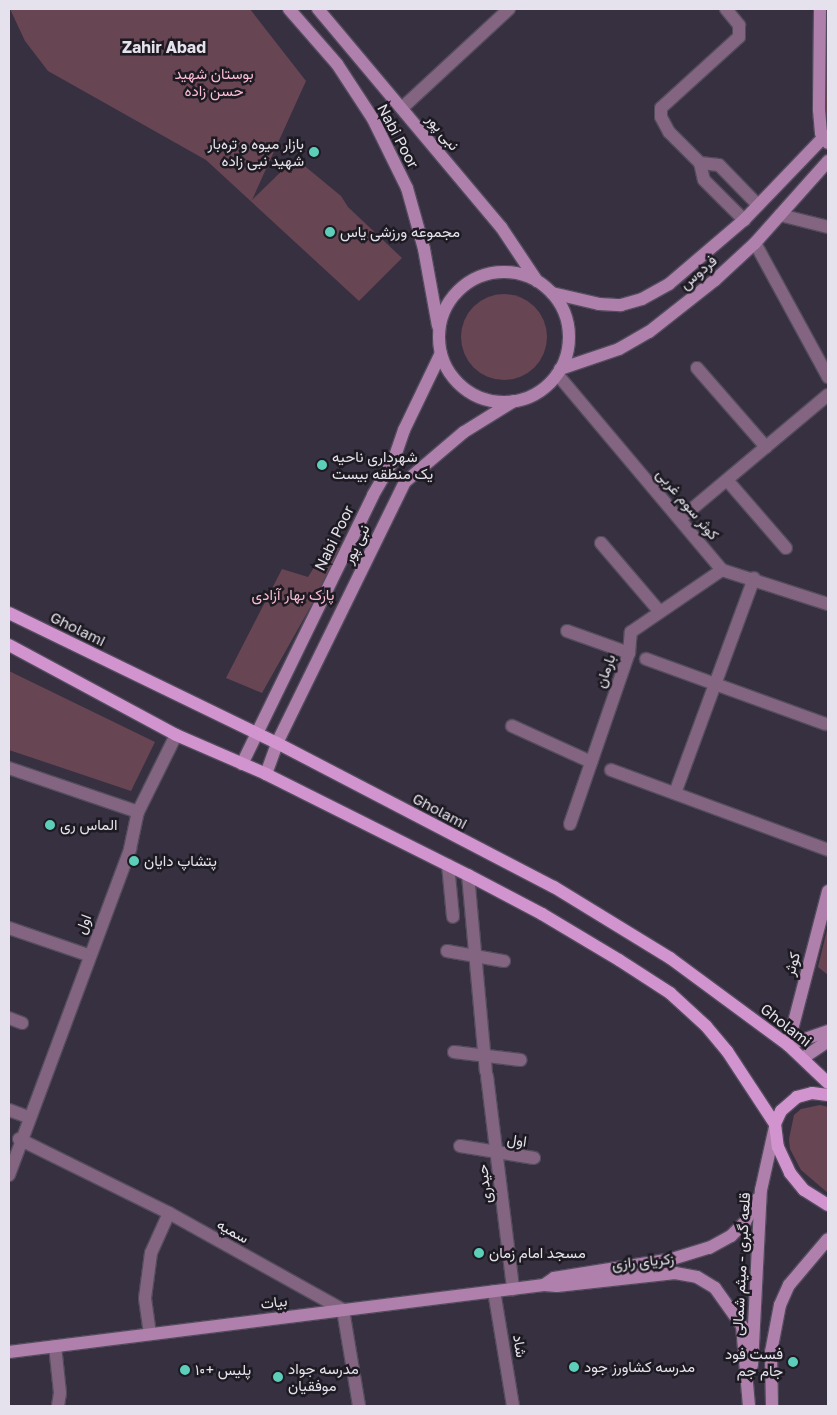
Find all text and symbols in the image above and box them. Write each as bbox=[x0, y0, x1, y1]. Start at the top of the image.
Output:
district label: Zahir Abad bbox=[122, 37, 206, 57]
park label: بوستان شهید حسن زاده bbox=[174, 64, 254, 99]
street label: Nabi Poor bbox=[374, 101, 422, 171]
street label: نبی پور bbox=[423, 110, 463, 154]
place label: بازار میوه و تره‌بار شهید نبی زاده bbox=[207, 134, 304, 169]
marker: بازار میوه و تره‌بار شهید نبی زاده bbox=[308, 146, 320, 158]
place label: مجموعه ورزشی یاس bbox=[340, 223, 460, 241]
marker: مجموعه ورزشی یاس bbox=[324, 226, 336, 238]
street label: فردوس bbox=[676, 251, 720, 293]
place label: شهرداری ناحیه یک منطقه بیست bbox=[332, 447, 433, 482]
marker: شهرداری ناحیه یک منطقه بیست bbox=[316, 459, 328, 471]
street label: کوثر سوم غربی bbox=[653, 465, 723, 543]
street label: Nabi Poor bbox=[310, 502, 358, 574]
street label: نبی پور bbox=[339, 521, 373, 567]
park label: پارک بهار آزادی bbox=[252, 586, 334, 604]
street label: Gholami bbox=[47, 608, 109, 650]
street label: بارمان bbox=[591, 652, 619, 690]
street label: Gholami bbox=[410, 789, 470, 833]
place label: الماس ری bbox=[60, 816, 118, 834]
marker: الماس ری bbox=[44, 819, 56, 831]
place label: پتشاپ دایان bbox=[144, 852, 217, 870]
marker: پتشاپ دایان bbox=[128, 855, 140, 867]
street label: اول bbox=[71, 912, 95, 936]
street label: کوثر bbox=[780, 950, 804, 978]
street label: Gholami bbox=[757, 1000, 815, 1050]
street label: اول bbox=[506, 1130, 528, 1150]
street label: حیدری bbox=[473, 1163, 495, 1205]
street label: قلعه گبری - میثم شمالی bbox=[728, 1192, 754, 1336]
street label: سمیه bbox=[214, 1215, 252, 1247]
place label: مسجد امام زمان bbox=[489, 1244, 586, 1262]
marker: مسجد امام زمان bbox=[473, 1247, 485, 1259]
street label: زکریای رازی bbox=[611, 1249, 675, 1273]
street label: بیات bbox=[260, 1291, 288, 1313]
street label: شاد bbox=[509, 1333, 531, 1359]
place label: فست فود جام جم bbox=[725, 1344, 783, 1379]
marker: فست فود جام جم bbox=[787, 1356, 799, 1368]
place label: مدرسه کشاورز جود bbox=[584, 1358, 695, 1376]
place label: مدرسه جواد موفقیان bbox=[288, 1359, 359, 1394]
place label: پلیس +۱۰ bbox=[195, 1361, 251, 1379]
marker: مدرسه کشاورز جود bbox=[568, 1361, 580, 1373]
marker: پلیس +۱۰ bbox=[179, 1364, 191, 1376]
marker: مدرسه جواد موفقیان bbox=[272, 1371, 284, 1383]

